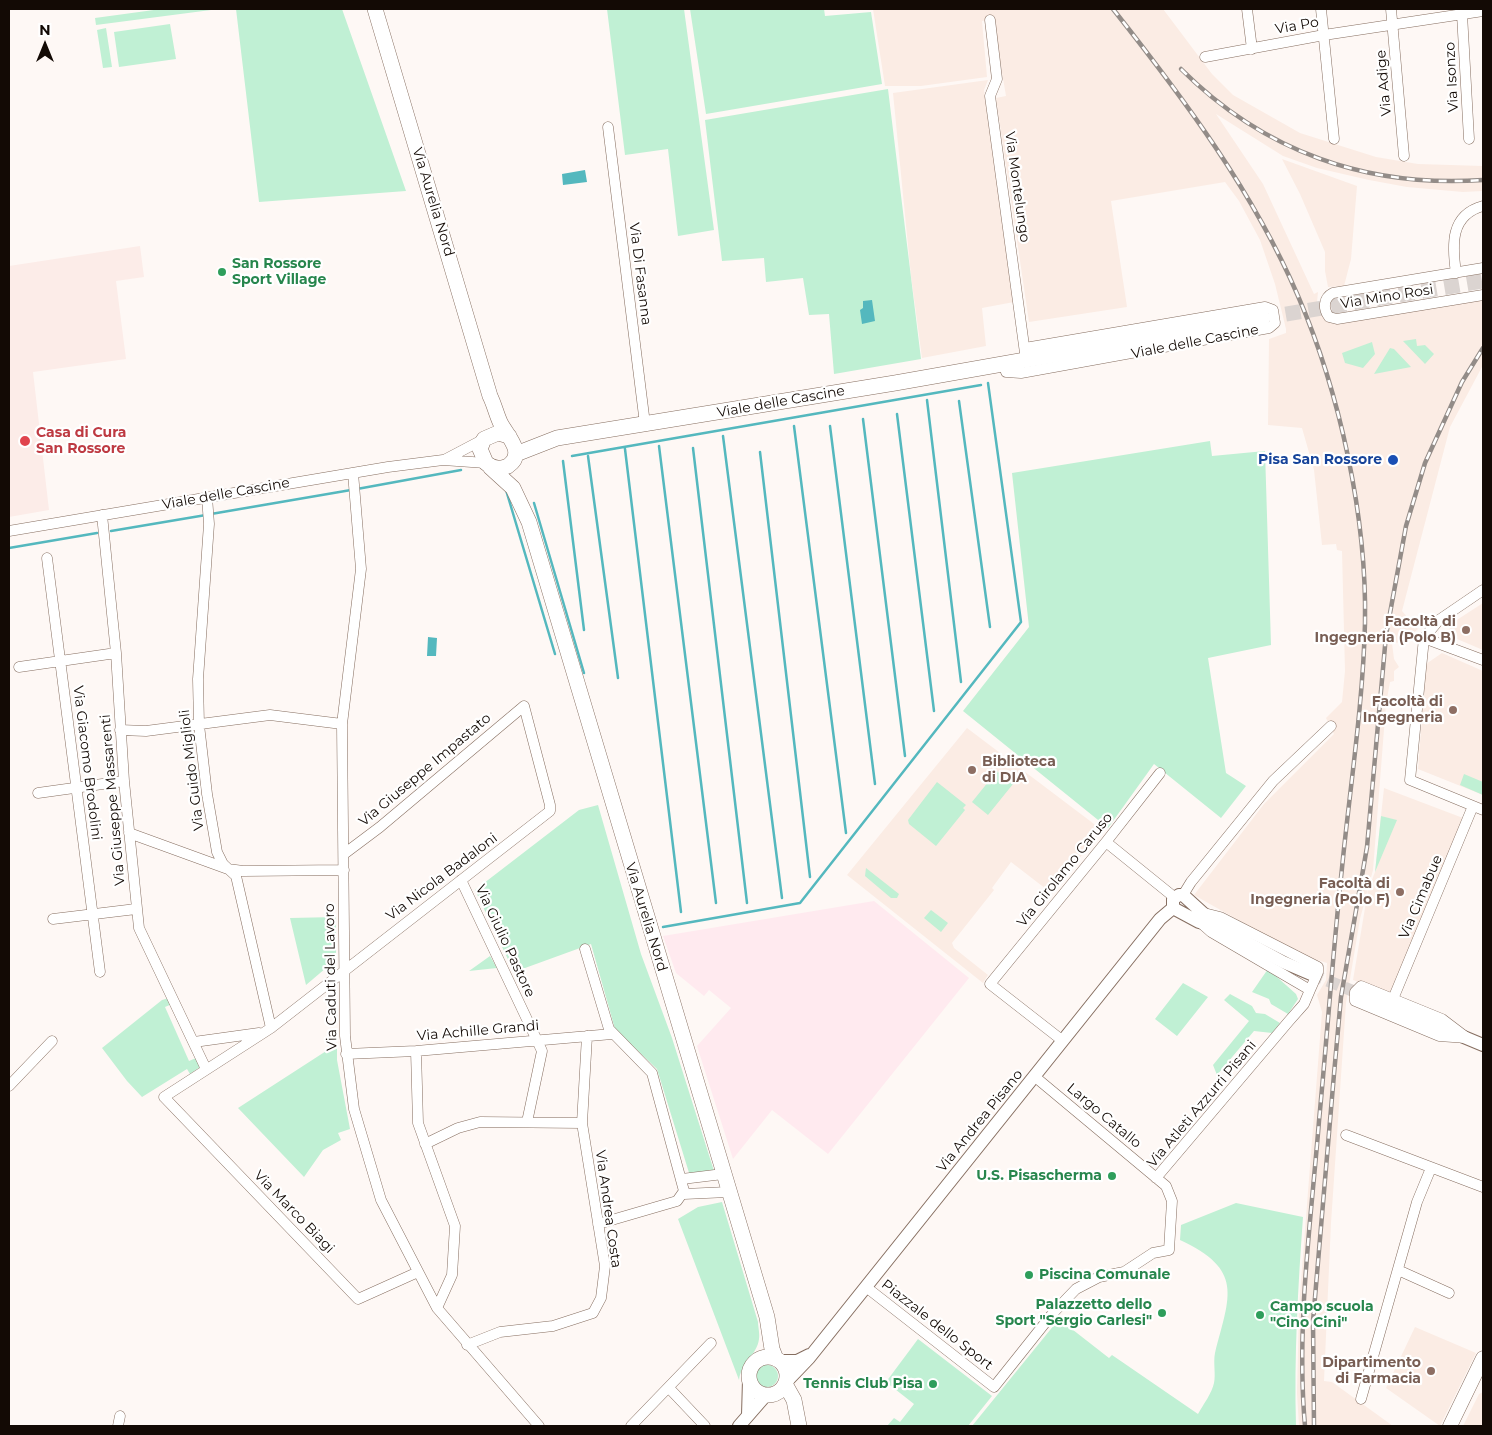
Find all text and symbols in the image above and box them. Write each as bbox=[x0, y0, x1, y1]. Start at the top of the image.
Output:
street label: Via Po bbox=[1274, 14, 1320, 38]
north arrow bbox=[20, 20, 70, 70]
text: N bbox=[39, 21, 51, 39]
street label: Via Isonzo bbox=[1442, 41, 1462, 113]
street label: Via Adige bbox=[1373, 49, 1395, 117]
street label: Via Montelungo bbox=[1001, 131, 1033, 243]
street label: Via Aurelia Nord bbox=[408, 146, 458, 258]
street label: Via Di Fasanna bbox=[625, 222, 655, 326]
place label: San Rossore Sport Village bbox=[232, 256, 326, 288]
marker: San Rossore Sport Village bbox=[216, 266, 228, 278]
street label: Via Mino Rosi bbox=[1339, 281, 1435, 313]
street label: Viale delle Cascine bbox=[1130, 321, 1260, 363]
street label: Viale delle Cascine bbox=[716, 382, 846, 422]
place label: Casa di Cura San Rossore bbox=[36, 425, 126, 458]
marker: Casa di Cura San Rossore bbox=[18, 434, 32, 448]
place label: Pisa San Rossore bbox=[1258, 452, 1382, 468]
marker: Pisa San Rossore bbox=[1386, 453, 1400, 467]
street label: Viale delle Cascine bbox=[161, 474, 291, 514]
place label: Facoltà di Ingegneria (Polo B) bbox=[1315, 614, 1456, 646]
marker: Facoltà di Ingegneria (Polo B) bbox=[1460, 624, 1472, 636]
street label: Via Giacomo Brodolini bbox=[69, 685, 105, 841]
place label: Facoltà di Ingegneria bbox=[1363, 694, 1443, 726]
marker: Facoltà di Ingegneria bbox=[1447, 704, 1459, 716]
street label: Via Guido Miglioli bbox=[176, 709, 208, 831]
street label: Via Giuseppe Impastato bbox=[356, 710, 494, 830]
street label: Via Giuseppe Massarenti bbox=[97, 714, 129, 886]
place label: Biblioteca di DIA bbox=[982, 754, 1056, 786]
marker: Biblioteca di DIA bbox=[966, 764, 978, 776]
street label: Via Girolamo Caruso bbox=[1014, 810, 1116, 930]
street label: Via Nicola Badaloni bbox=[383, 830, 501, 924]
street label: Via Cimabue bbox=[1396, 853, 1446, 941]
street label: Via Aurelia Nord bbox=[621, 861, 671, 973]
place label: Facoltà di Ingegneria (Polo F) bbox=[1250, 876, 1390, 909]
street label: Via Giulio Pastore bbox=[472, 882, 538, 1000]
marker: Facoltà di Ingegneria (Polo F) bbox=[1394, 886, 1406, 898]
street label: Via Caduti del Lavoro bbox=[321, 903, 341, 1051]
street label: Via Achille Grandi bbox=[416, 1017, 540, 1045]
street label: Via Atleti Azzurri Pisani bbox=[1144, 1037, 1260, 1171]
street label: Via Andrea Pisano bbox=[934, 1066, 1026, 1176]
street label: Largo Catallo bbox=[1063, 1080, 1145, 1152]
street label: Via Andrea Costa bbox=[591, 1149, 625, 1269]
street label: Via Marco Biagi bbox=[250, 1167, 338, 1257]
place label: U.S. Pisascherma bbox=[976, 1168, 1102, 1184]
marker: U.S. Pisascherma bbox=[1106, 1170, 1118, 1182]
place label: Piscina Comunale bbox=[1039, 1267, 1170, 1283]
marker: Piscina Comunale bbox=[1023, 1269, 1035, 1281]
street label: Piazzale dello Sport bbox=[878, 1276, 996, 1374]
place label: Palazzetto dello Sport "Sergio Carlesi" bbox=[995, 1297, 1152, 1330]
place label: Campo scuola "Cino Cini" bbox=[1270, 1299, 1374, 1331]
marker: Palazzetto dello Sport "Sergio Carlesi" bbox=[1156, 1307, 1168, 1319]
marker: Campo scuola "Cino Cini" bbox=[1254, 1309, 1266, 1321]
place label: Dipartimento di Farmacia bbox=[1322, 1355, 1421, 1388]
marker: Dipartimento di Farmacia bbox=[1425, 1365, 1437, 1377]
place label: Tennis Club Pisa bbox=[803, 1376, 923, 1392]
marker: Tennis Club Pisa bbox=[927, 1378, 939, 1390]

